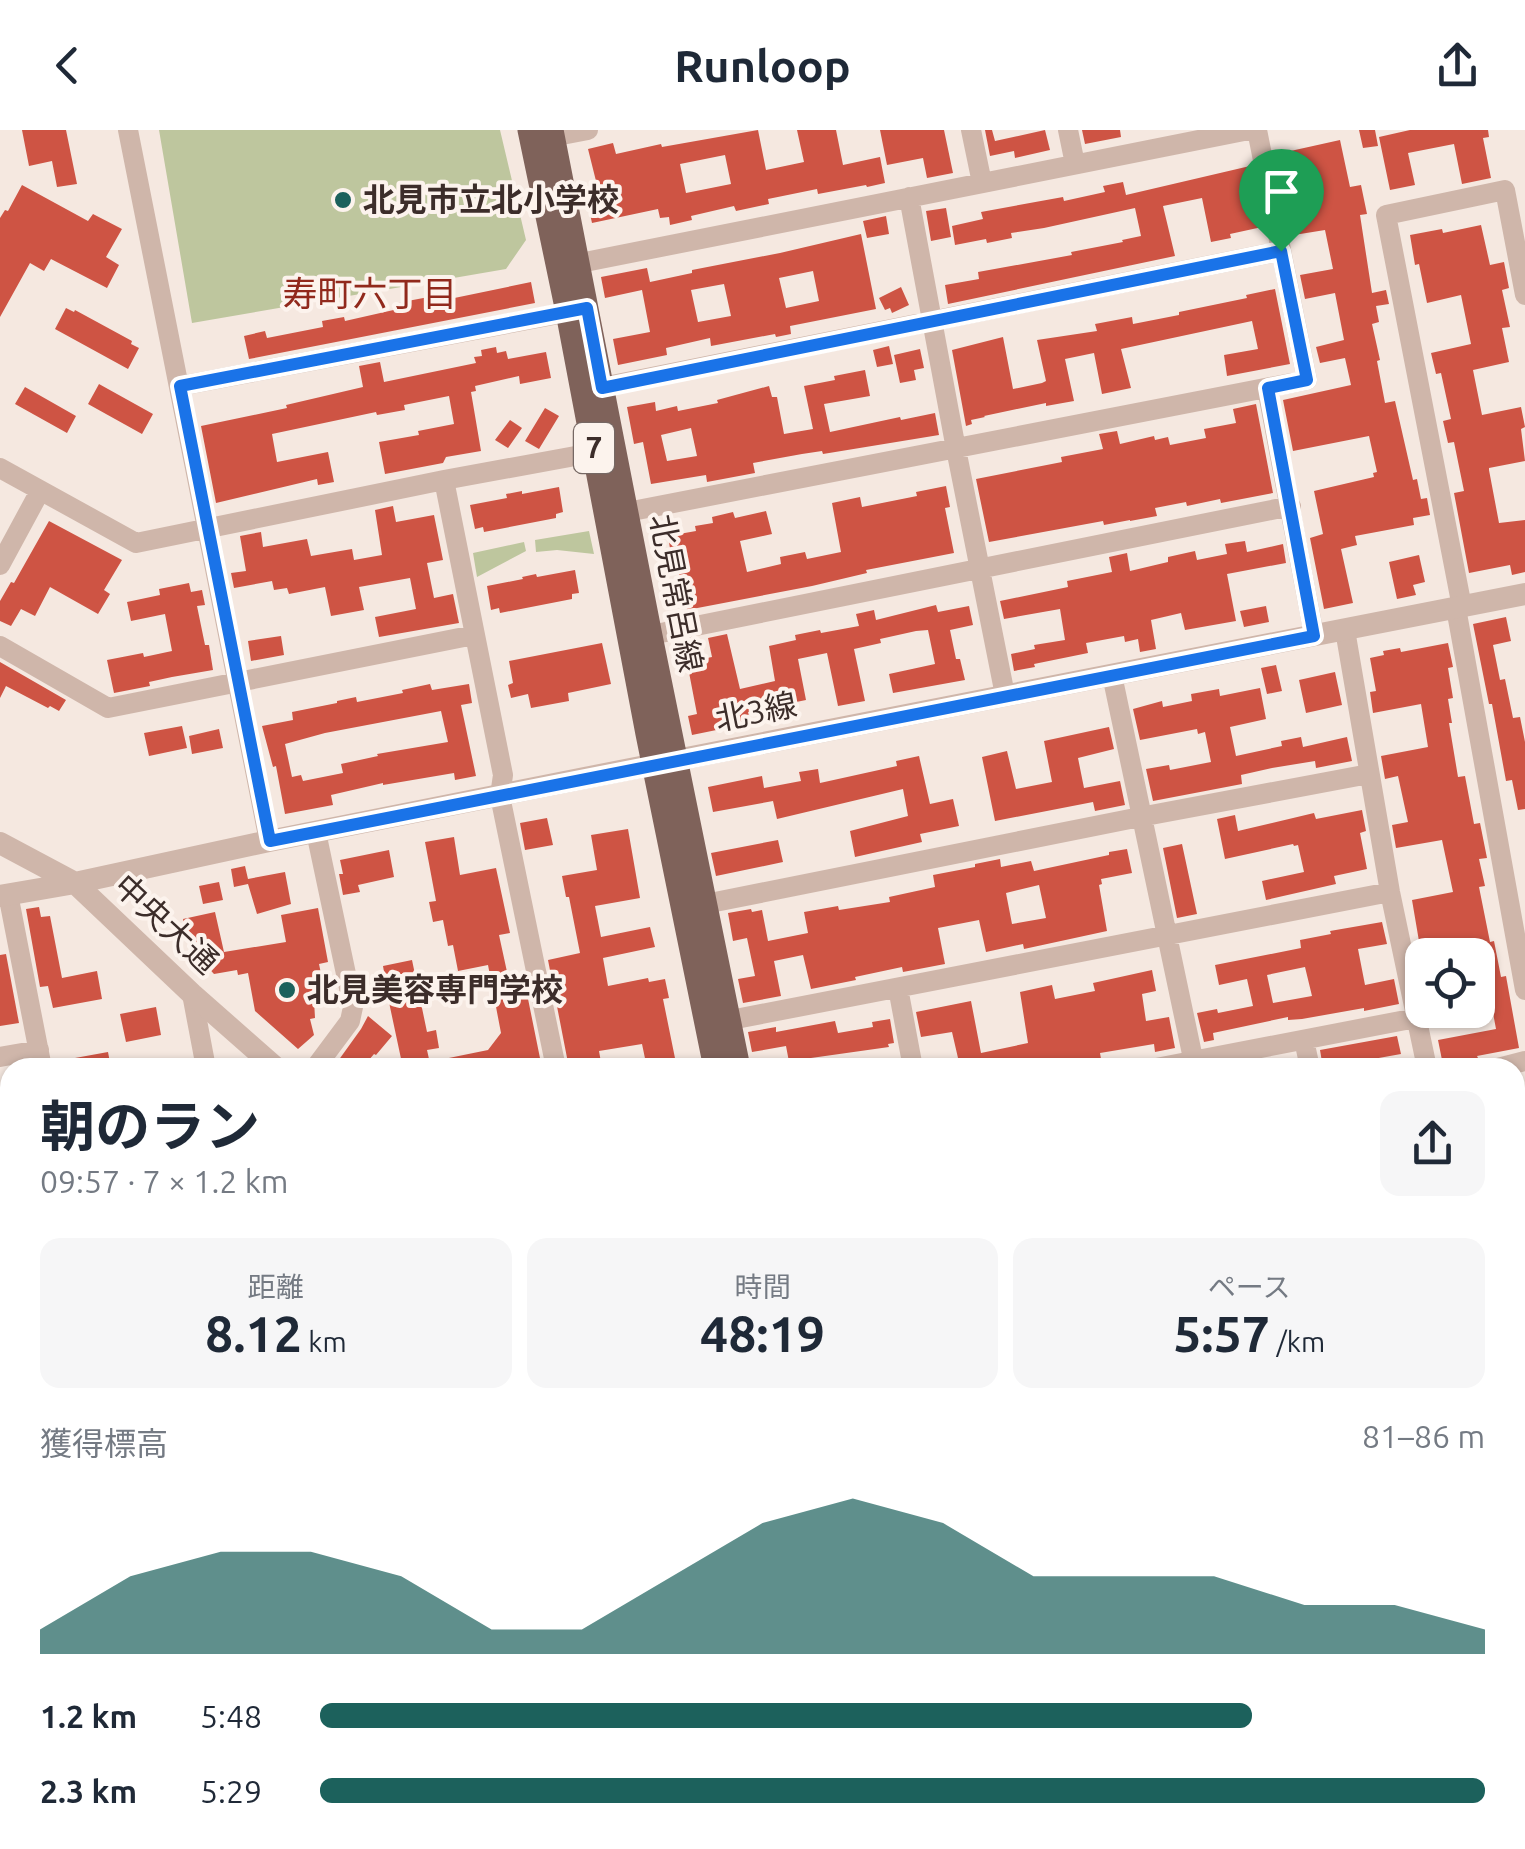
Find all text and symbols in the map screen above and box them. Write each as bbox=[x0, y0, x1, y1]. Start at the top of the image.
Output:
icon: back bbox=[40, 38, 95, 93]
icon: share bbox=[1430, 38, 1485, 93]
text: Runloop bbox=[674, 40, 851, 91]
pin bbox=[1239, 149, 1324, 252]
icon: arrive bbox=[1254, 164, 1309, 219]
place label: 北見市立北小学校 bbox=[363, 181, 619, 217]
marker: 北見市立北小学校 bbox=[332, 189, 354, 211]
district label: 寿町六丁目 bbox=[282, 273, 458, 313]
road number: 7 bbox=[574, 423, 614, 473]
street label: 北見常呂線 bbox=[644, 511, 710, 675]
street label: 北3線 bbox=[712, 686, 800, 737]
street label: 中央大通 bbox=[108, 866, 226, 980]
map controls bbox=[1405, 938, 1495, 1028]
button: locate bbox=[1405, 938, 1495, 1028]
place label: 北見美容専門学校 bbox=[307, 971, 563, 1007]
marker: 北見美容専門学校 bbox=[276, 979, 298, 1001]
button: share bbox=[1380, 1091, 1485, 1196]
text: 朝のラン bbox=[40, 1095, 260, 1156]
text: 09:57 · 7 × 1.2 km bbox=[40, 1163, 288, 1199]
text: 距離 bbox=[248, 1271, 304, 1302]
text: 時間 bbox=[734, 1271, 791, 1302]
text: ペース bbox=[1208, 1271, 1290, 1302]
text: 8.12 bbox=[205, 1305, 302, 1361]
text: 48:19 bbox=[700, 1305, 825, 1361]
text: 5:57 bbox=[1173, 1305, 1270, 1361]
text: km bbox=[302, 1326, 347, 1357]
text: /km bbox=[1270, 1326, 1325, 1357]
text: 81–86 m bbox=[1362, 1418, 1485, 1454]
text: 獲得標高 bbox=[40, 1425, 168, 1461]
text: 1.2 km bbox=[40, 1698, 137, 1734]
text: 5:48 bbox=[200, 1698, 262, 1734]
text: 2.3 km bbox=[40, 1773, 137, 1809]
text: 5:29 bbox=[200, 1773, 262, 1809]

